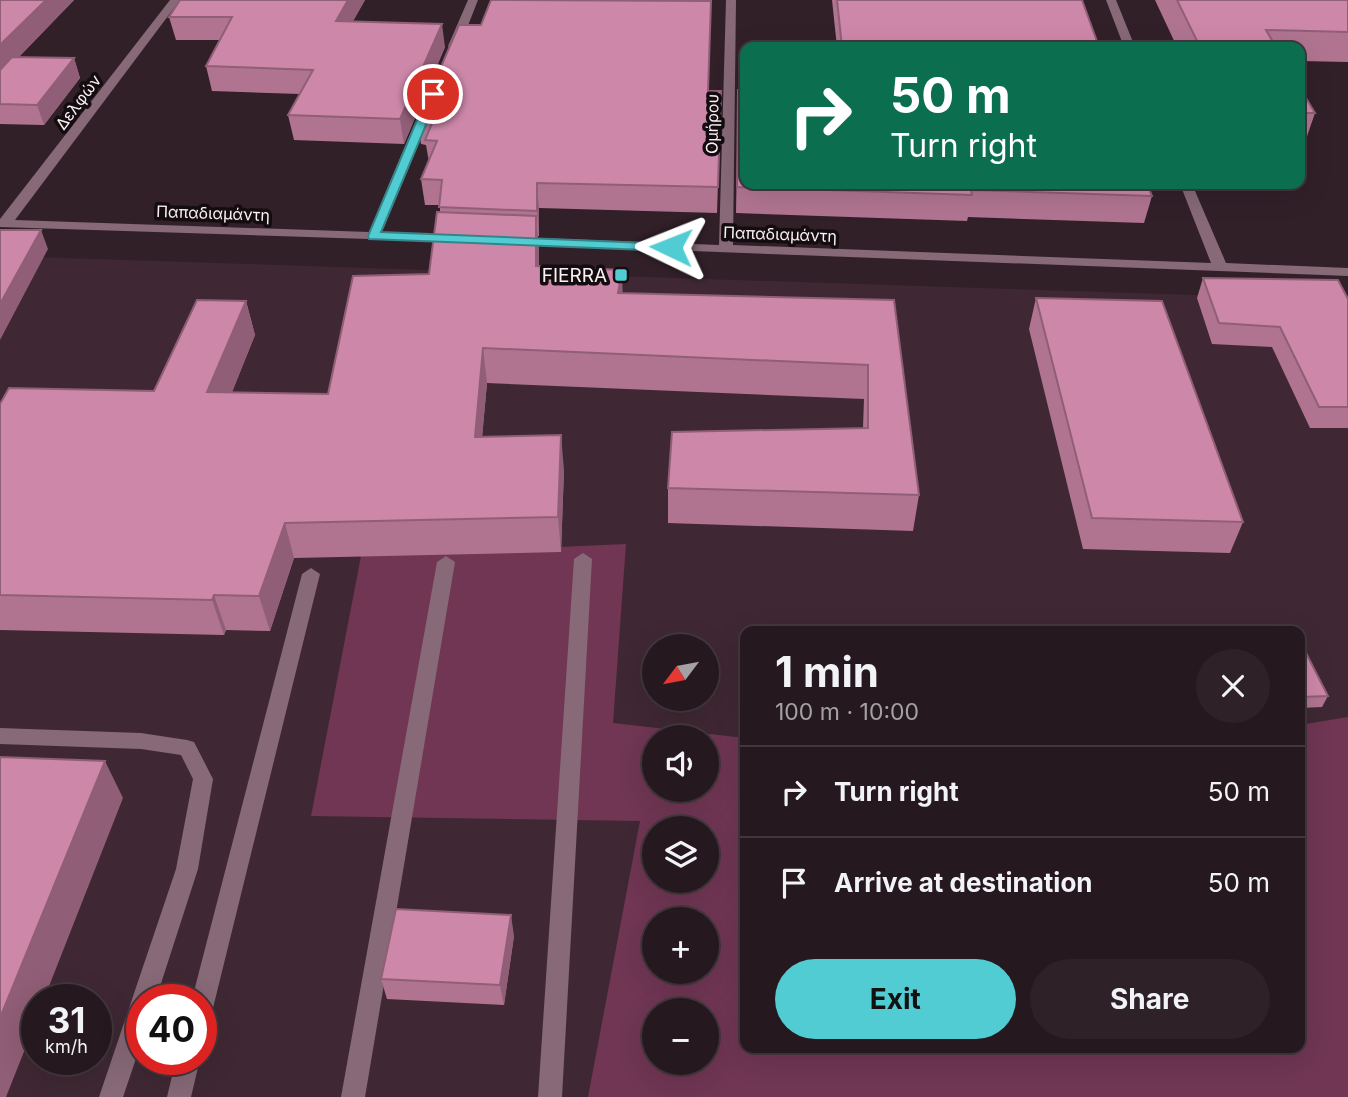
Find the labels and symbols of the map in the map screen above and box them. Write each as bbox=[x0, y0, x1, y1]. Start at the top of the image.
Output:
pin bbox=[403, 64, 463, 124]
street label: Δελφών bbox=[51, 71, 105, 133]
street label: Ομήρου bbox=[701, 94, 723, 154]
street label: Παπαδιαμάντη bbox=[156, 201, 270, 225]
position arrow bbox=[634, 210, 708, 284]
street label: Παπαδιαμάντη bbox=[723, 222, 837, 246]
place label: FIERRA bbox=[542, 264, 607, 287]
marker: FIERRA bbox=[613, 267, 629, 283]
north arrow bbox=[642, 634, 719, 710]
speed limit sign: 40 bbox=[126, 984, 217, 1075]

